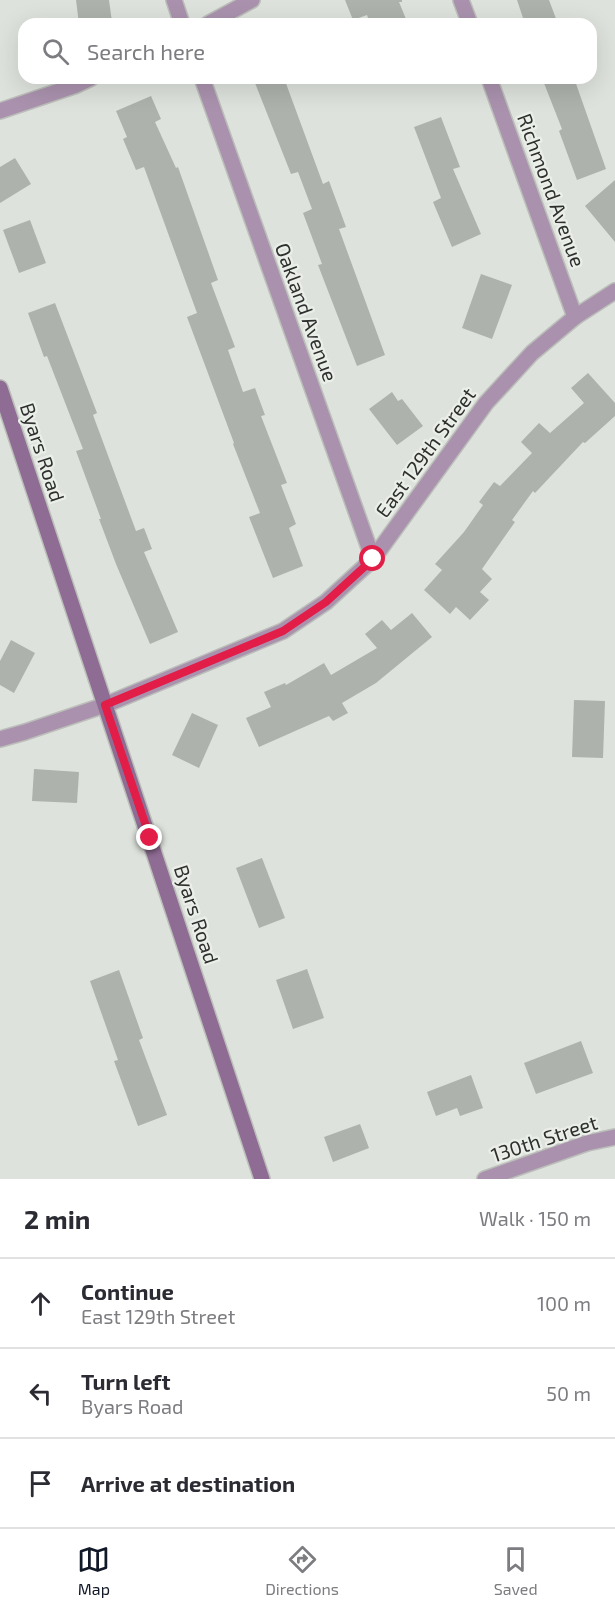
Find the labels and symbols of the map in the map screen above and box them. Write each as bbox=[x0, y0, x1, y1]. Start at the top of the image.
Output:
street label: Richmond Avenue bbox=[513, 110, 591, 270]
street label: Oakland Avenue bbox=[271, 240, 343, 384]
street label: East 129th Street bbox=[370, 382, 480, 521]
street label: Byars Road bbox=[16, 400, 70, 504]
route start bbox=[359, 545, 385, 571]
route end bbox=[136, 824, 162, 850]
street label: Byars Road bbox=[170, 862, 224, 966]
street label: 130th Street bbox=[488, 1109, 601, 1166]

